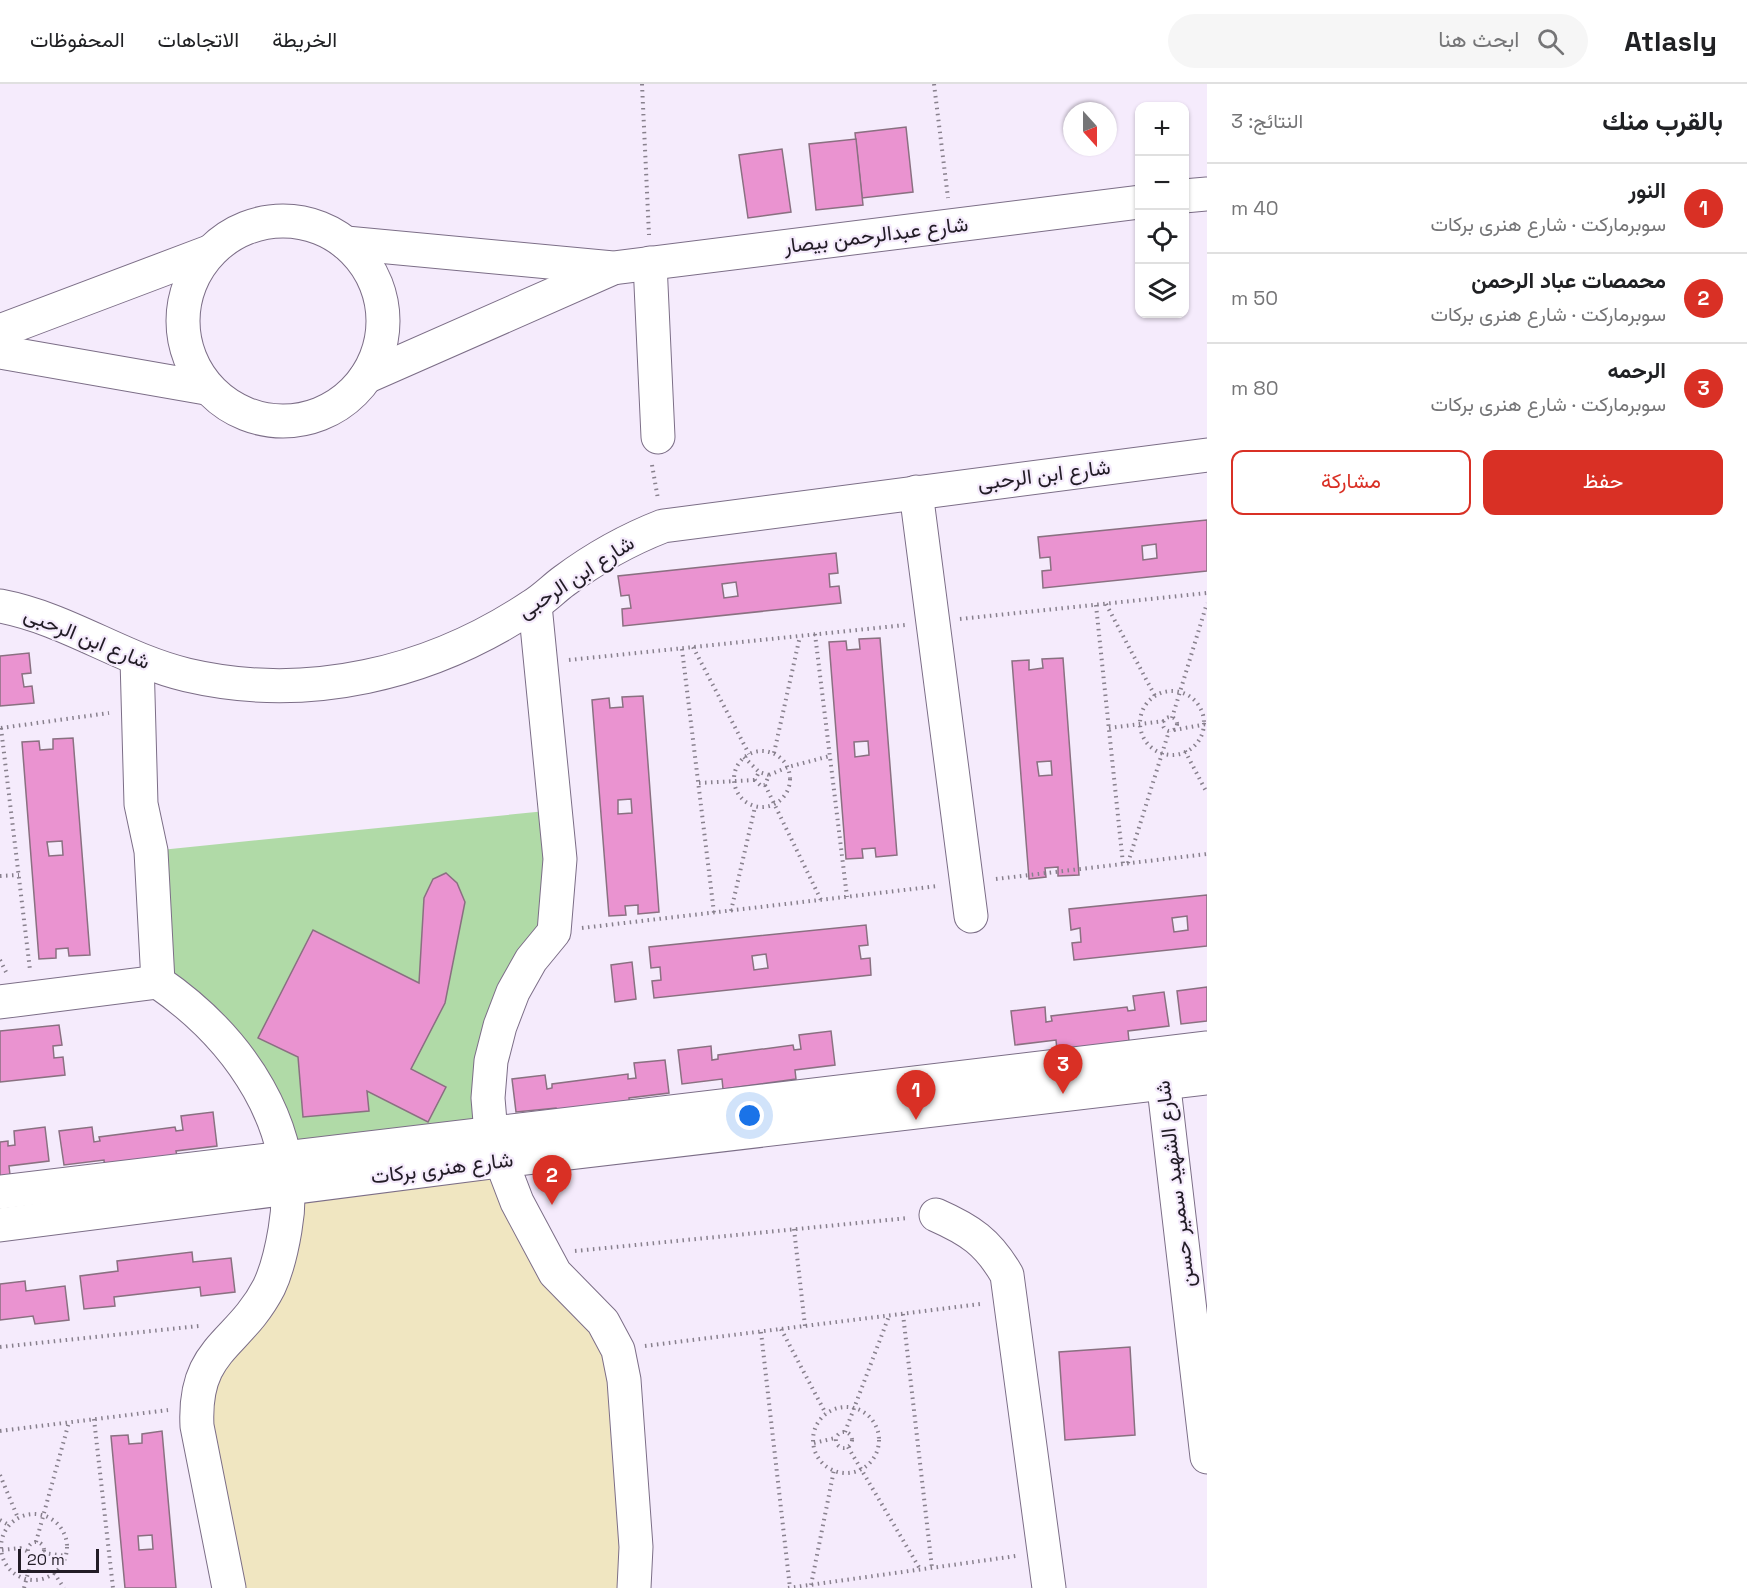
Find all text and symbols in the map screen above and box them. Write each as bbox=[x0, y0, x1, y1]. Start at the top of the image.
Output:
search box bbox=[1168, 14, 1588, 68]
text: Atlasly bbox=[1624, 23, 1717, 59]
text: ابحث هنا bbox=[1438, 25, 1519, 53]
icon: search bbox=[1534, 25, 1567, 58]
text: المحفوظات bbox=[30, 26, 125, 53]
text: الاتجاهات bbox=[158, 26, 239, 53]
text: الخريطة bbox=[272, 26, 337, 53]
north arrow bbox=[1063, 102, 1117, 156]
map controls bbox=[1135, 102, 1189, 318]
button: + bbox=[1135, 102, 1189, 156]
text: بالقرب منك bbox=[1602, 104, 1723, 138]
text: النتائج: 3 bbox=[1231, 108, 1303, 134]
button: − bbox=[1135, 156, 1189, 210]
text: النور bbox=[1628, 176, 1666, 204]
text: 40 m bbox=[1231, 195, 1279, 221]
text: 1 bbox=[1699, 195, 1708, 221]
street label: شارع عبدالرحمن بيصار bbox=[781, 210, 970, 260]
button: locate bbox=[1135, 210, 1189, 264]
text: سوبرماركت · شارع هنرى بركات bbox=[1431, 211, 1666, 237]
button: layers bbox=[1135, 264, 1189, 318]
text: محمصات عباد الرحمن bbox=[1471, 266, 1666, 294]
text: 50 m bbox=[1231, 285, 1278, 311]
text: 2 bbox=[1698, 285, 1709, 311]
text: سوبرماركت · شارع هنرى بركات bbox=[1431, 301, 1666, 327]
text: الرحمه bbox=[1607, 356, 1666, 384]
text: 80 m bbox=[1231, 375, 1279, 401]
text: 3 bbox=[1697, 375, 1710, 401]
text: سوبرماركت · شارع هنرى بركات bbox=[1431, 391, 1666, 417]
button: مشاركة bbox=[1231, 450, 1471, 515]
button: حفظ bbox=[1483, 450, 1723, 515]
street label: شارع ابن الرحبى bbox=[976, 453, 1112, 497]
street label: شارع ابن الرحبى bbox=[512, 529, 640, 625]
street label: شارع ابن الرحبى bbox=[20, 600, 154, 676]
pin: 3 bbox=[1044, 1044, 1082, 1094]
pin: 1 bbox=[896, 1070, 936, 1120]
street label: شارع الشهيد سمير حسن bbox=[1148, 1079, 1202, 1289]
your location bbox=[735, 1101, 764, 1130]
street label: شارع هنرى بركات bbox=[369, 1145, 515, 1191]
pin: 2 bbox=[532, 1156, 572, 1205]
scale bar bbox=[18, 1546, 99, 1574]
text: 20 m bbox=[27, 1549, 65, 1570]

